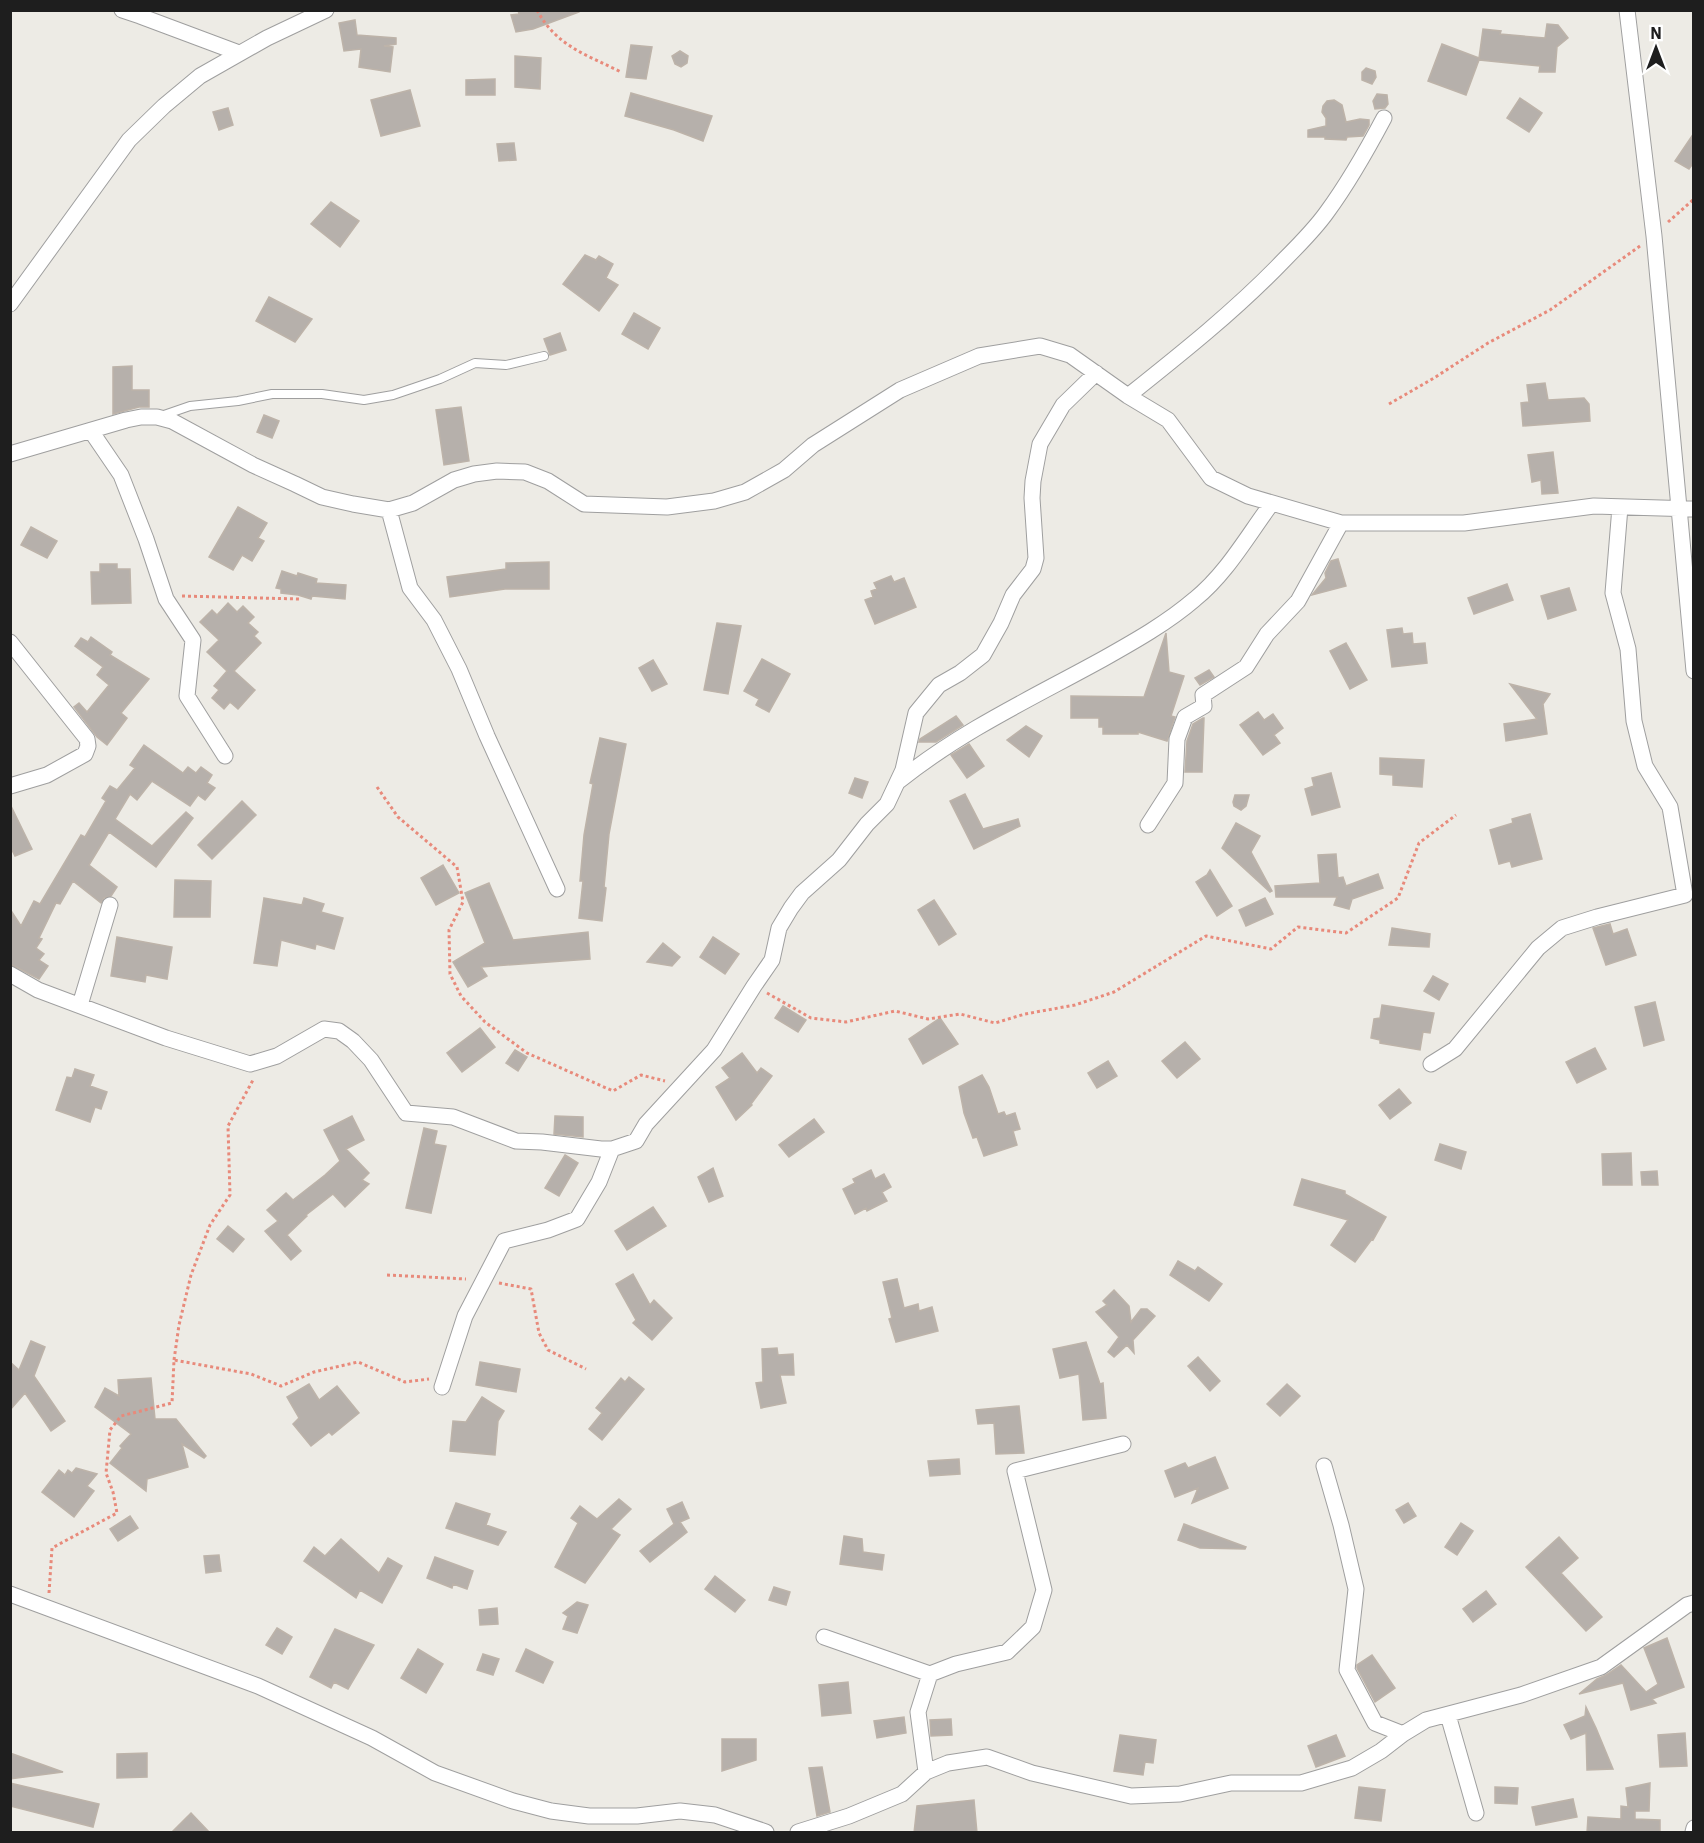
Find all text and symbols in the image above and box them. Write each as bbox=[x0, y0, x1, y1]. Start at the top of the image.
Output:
north arrow bbox=[1626, 18, 1686, 78]
text: N bbox=[1650, 23, 1662, 43]

